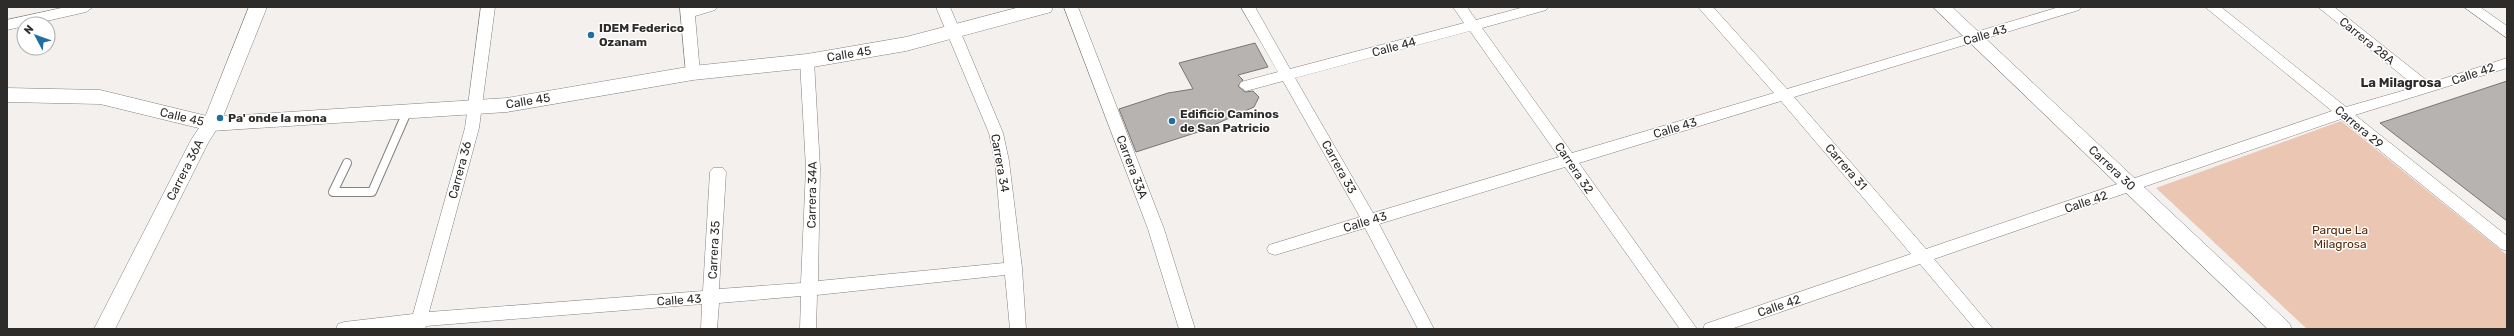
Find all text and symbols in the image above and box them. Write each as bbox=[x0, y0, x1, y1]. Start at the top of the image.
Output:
street label: Carrera 28A bbox=[2337, 14, 2397, 68]
north arrow bbox=[16, 16, 56, 56]
place label: IDEM Federico Ozanam bbox=[599, 21, 684, 49]
text: N bbox=[21, 22, 36, 37]
street label: Calle 43 bbox=[1962, 22, 2008, 48]
marker: IDEM Federico Ozanam bbox=[586, 30, 596, 40]
street label: Calle 44 bbox=[1370, 34, 1418, 60]
street label: Calle 45 bbox=[826, 44, 872, 64]
street label: Calle 42 bbox=[2450, 60, 2496, 88]
district label: La Milagrosa bbox=[2361, 75, 2441, 90]
street label: Calle 45 bbox=[505, 91, 551, 111]
street label: Carrera 29 bbox=[2332, 103, 2386, 151]
street label: Calle 45 bbox=[159, 105, 205, 129]
place label: Edificio Caminos de San Patricio bbox=[1180, 107, 1279, 135]
place label: Pa' onde la mona bbox=[228, 111, 327, 125]
marker: Pa' onde la mona bbox=[215, 113, 225, 123]
street label: Calle 43 bbox=[1652, 115, 1698, 141]
marker: Edificio Caminos de San Patricio bbox=[1167, 116, 1177, 126]
street label: Carrera 34 bbox=[988, 133, 1012, 194]
street label: Carrera 33A bbox=[1113, 133, 1151, 201]
street label: Carrera 36A bbox=[164, 137, 206, 203]
street label: Carrera 33 bbox=[1319, 138, 1359, 196]
street label: Carrera 36 bbox=[446, 140, 474, 200]
street label: Carrera 32 bbox=[1552, 140, 1596, 196]
street label: Carrera 31 bbox=[1822, 141, 1870, 193]
street label: Carrera 30 bbox=[2086, 143, 2138, 193]
street label: Carrera 34A bbox=[804, 161, 820, 229]
street label: Calle 42 bbox=[2063, 188, 2109, 216]
street label: Calle 43 bbox=[1342, 209, 1388, 235]
street label: Carrera 35 bbox=[705, 220, 723, 280]
park label: Parque La Milagrosa bbox=[2312, 223, 2368, 251]
street label: Calle 43 bbox=[656, 291, 702, 309]
street label: Calle 42 bbox=[1756, 292, 1802, 320]

